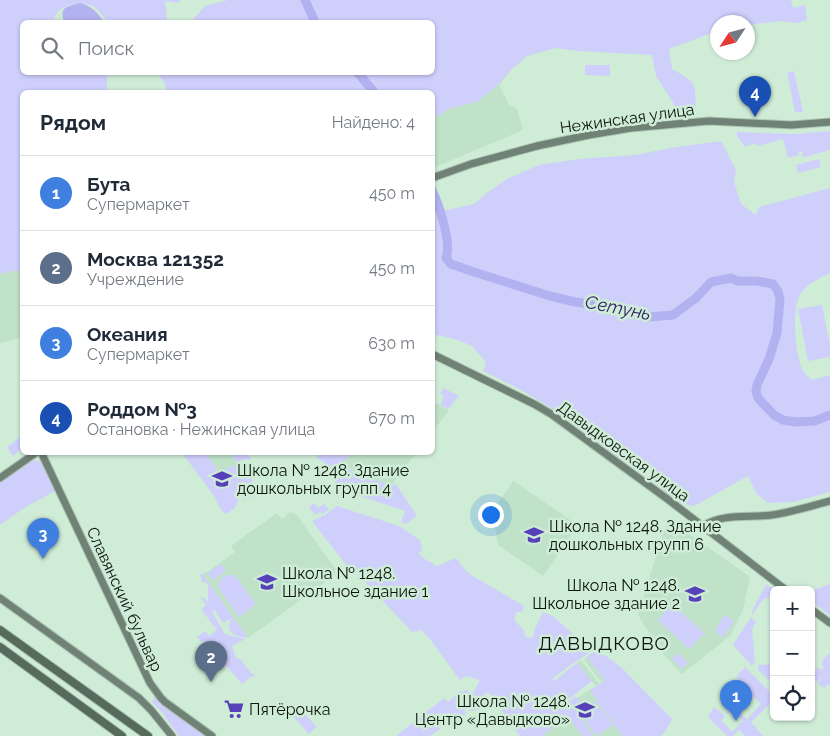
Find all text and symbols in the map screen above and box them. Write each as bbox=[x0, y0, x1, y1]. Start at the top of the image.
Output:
north arrow bbox=[710, 15, 755, 60]
search box bbox=[20, 20, 435, 75]
icon: search bbox=[38, 34, 66, 62]
text: Поиск bbox=[78, 37, 134, 59]
pin: 4 bbox=[739, 76, 771, 117]
street label: Нежинская улица bbox=[559, 100, 695, 137]
text: Рядом bbox=[40, 110, 106, 135]
text: Найдено: 4 bbox=[332, 113, 415, 132]
text: Бута bbox=[87, 173, 130, 195]
text: 1 bbox=[52, 184, 60, 203]
text: 450 m bbox=[369, 184, 415, 203]
text: Супермаркет bbox=[87, 195, 190, 214]
text: Москва 121352 bbox=[87, 248, 224, 270]
text: 2 bbox=[51, 259, 61, 278]
text: 450 m bbox=[369, 259, 415, 278]
text: Учреждение bbox=[87, 270, 184, 289]
water label: Сетунь bbox=[583, 291, 653, 324]
text: Океания bbox=[87, 323, 168, 345]
text: 3 bbox=[52, 334, 60, 353]
text: 630 m bbox=[368, 334, 415, 353]
text: Супермаркет bbox=[87, 345, 190, 364]
street label: Давыдковская улица bbox=[554, 397, 693, 506]
text: Роддом №3 bbox=[87, 398, 197, 420]
text: 4 bbox=[51, 409, 61, 428]
text: 670 m bbox=[368, 409, 415, 428]
text: Остановка · Нежинская улица bbox=[87, 420, 315, 439]
place label: Школа № 1248. Здание дошкольных групп 4 bbox=[237, 461, 409, 498]
school or university icon: Школа № 1248. Здание дошкольных групп 4 bbox=[211, 468, 233, 490]
your location bbox=[478, 502, 504, 528]
place label: Школа № 1248. Здание дошкольных групп 6 bbox=[549, 517, 721, 554]
pin: 3 bbox=[27, 518, 59, 559]
street label: Славянский бульвар bbox=[83, 524, 166, 675]
school or university icon: Школа № 1248. Здание дошкольных групп 6 bbox=[523, 524, 545, 546]
place label: Школа № 1248. Школьное здание 1 bbox=[282, 564, 428, 601]
school or university icon: Школа № 1248. Школьное здание 1 bbox=[256, 571, 278, 593]
place label: Школа № 1248. Школьное здание 2 bbox=[532, 576, 680, 613]
school or university icon: Школа № 1248. Школьное здание 2 bbox=[684, 583, 706, 605]
map controls bbox=[770, 586, 815, 721]
button: + bbox=[770, 586, 815, 631]
button: − bbox=[770, 631, 815, 676]
district label: ДАВЫДКОВО bbox=[538, 632, 670, 654]
pin: 2 bbox=[195, 641, 227, 682]
button: locate bbox=[770, 676, 815, 721]
pin: 1 bbox=[720, 680, 752, 721]
place label: Школа № 1248. Центр «Давыдково» bbox=[415, 692, 570, 729]
supermarket icon: Пятёрочка bbox=[223, 698, 245, 720]
school or university icon: Школа № 1248. Центр «Давыдково» bbox=[574, 699, 596, 721]
place label: Пятёрочка bbox=[249, 700, 330, 719]

